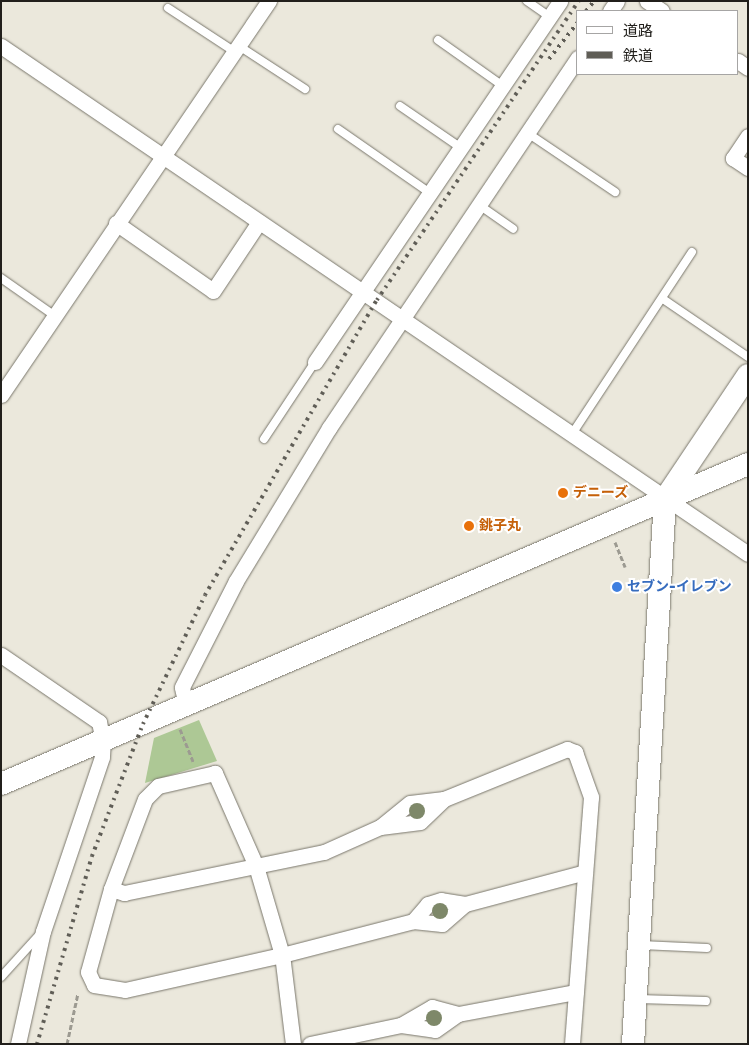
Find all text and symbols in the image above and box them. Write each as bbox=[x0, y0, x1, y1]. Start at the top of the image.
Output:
legend bbox=[576, 10, 739, 75]
text: 道路 bbox=[623, 22, 653, 40]
text: 鉄道 bbox=[623, 47, 653, 65]
place label: デニーズ bbox=[573, 485, 629, 501]
marker: デニーズ bbox=[557, 487, 569, 499]
place label: 銚子丸 bbox=[479, 518, 521, 534]
marker: 銚子丸 bbox=[463, 520, 475, 532]
place label: セブン-イレブン bbox=[627, 579, 732, 595]
marker: セブン-イレブン bbox=[611, 581, 623, 593]

